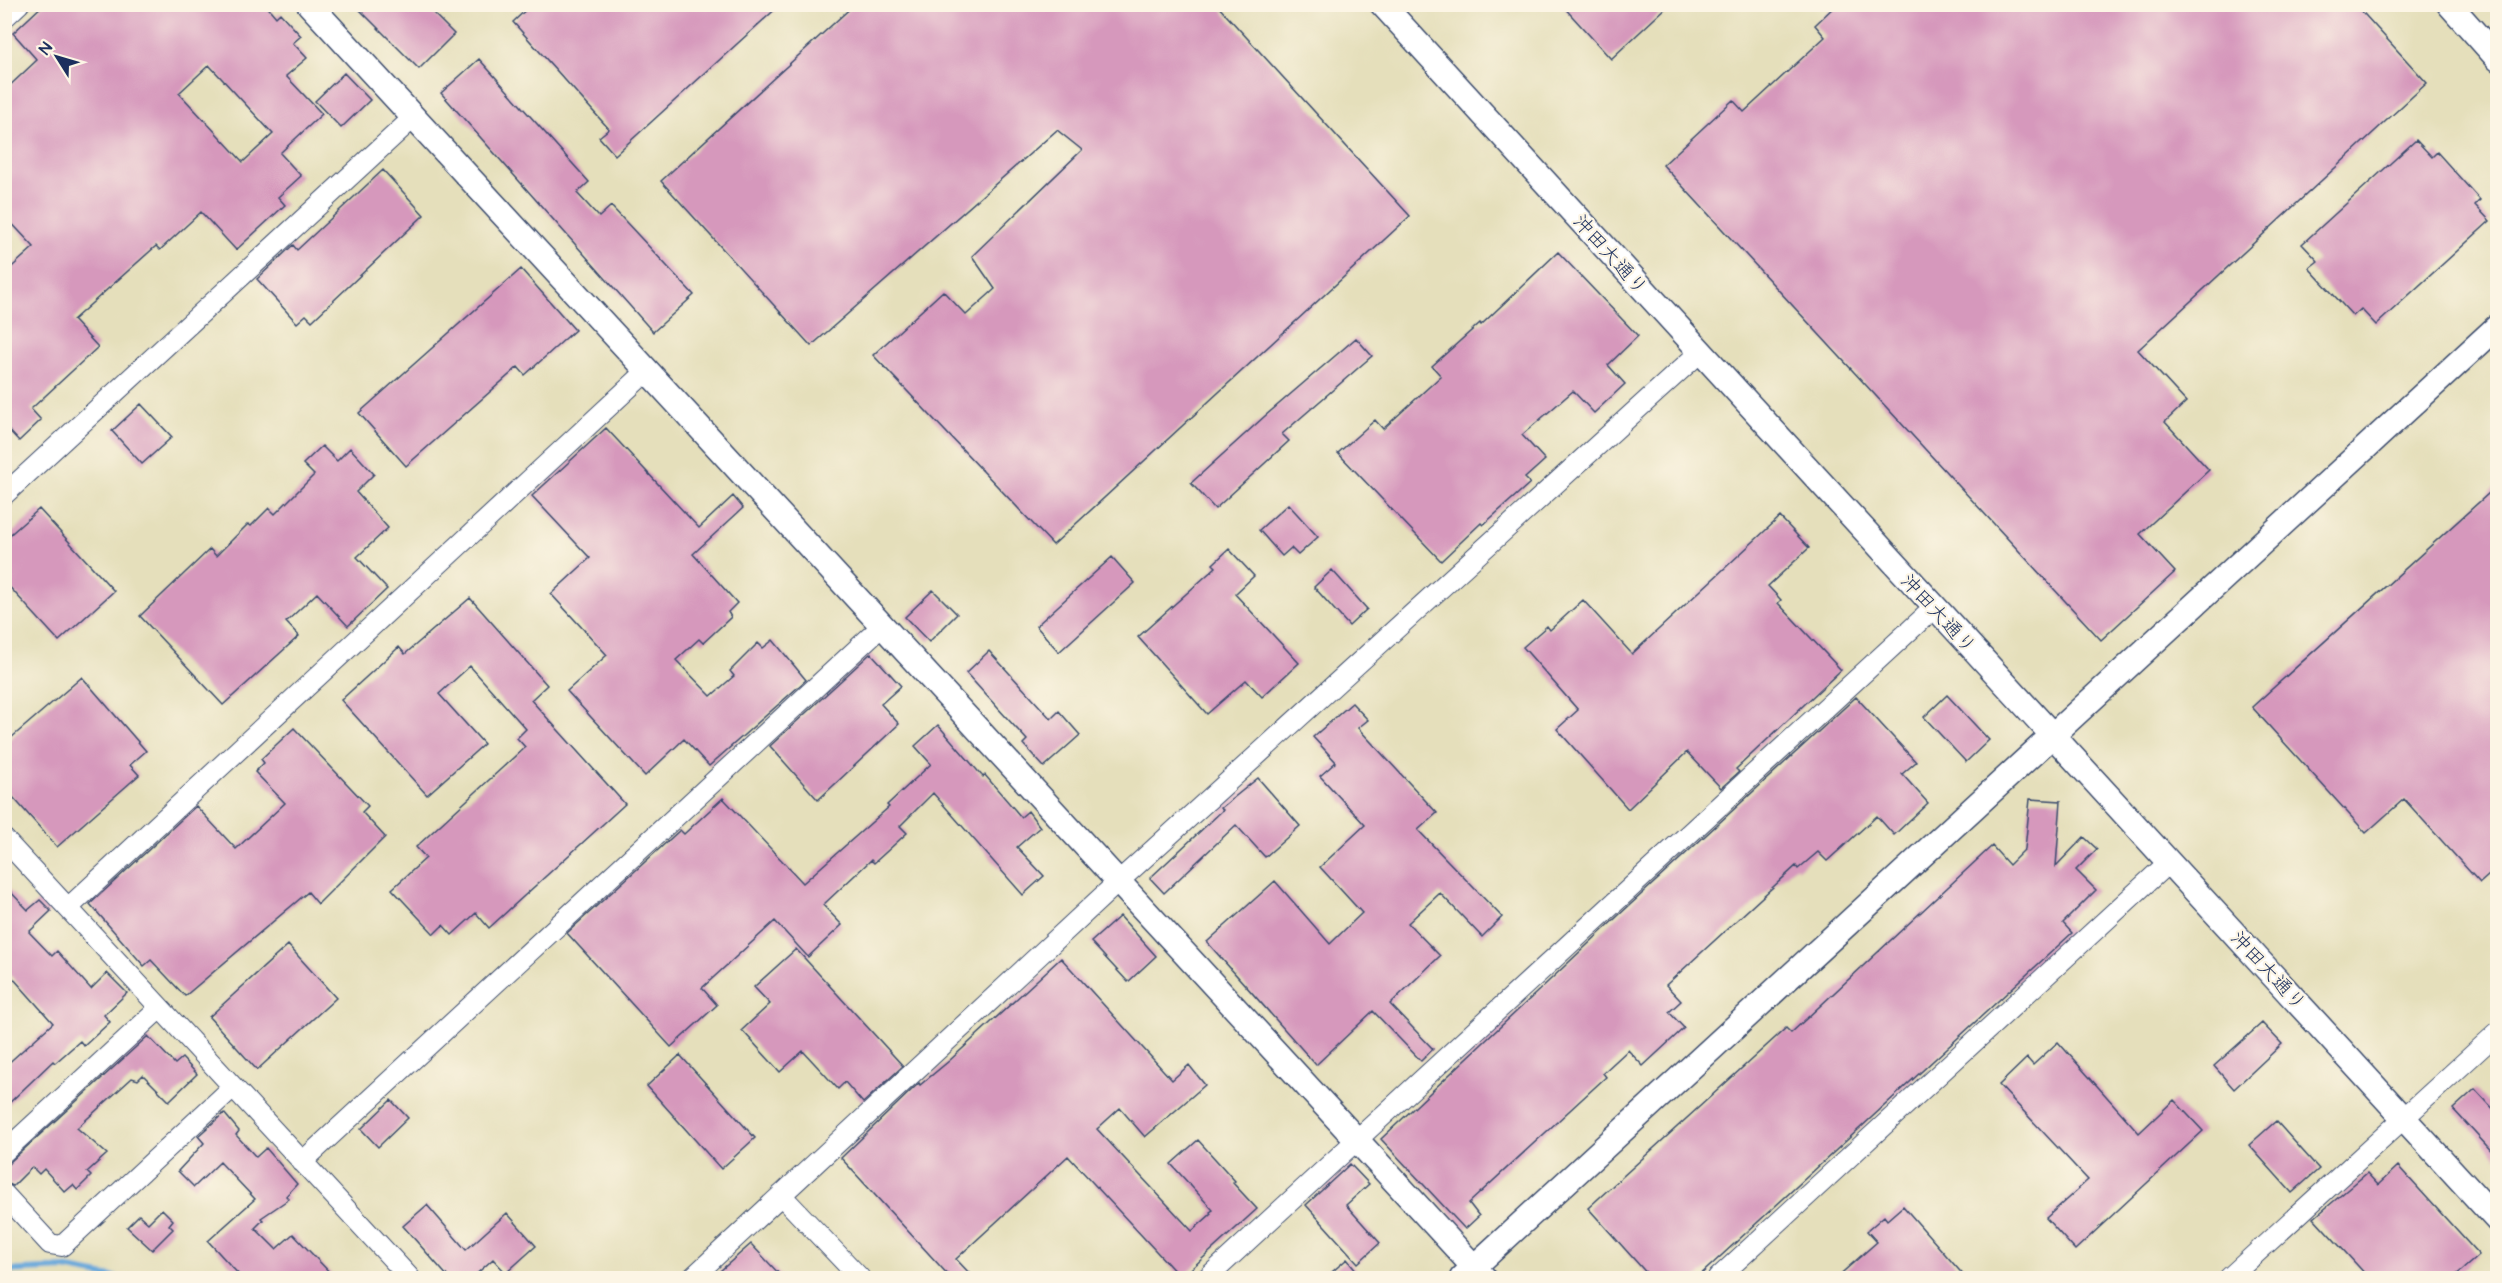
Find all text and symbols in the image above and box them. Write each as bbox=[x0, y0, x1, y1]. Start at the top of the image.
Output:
north arrow bbox=[27, 27, 87, 87]
text: N bbox=[34, 38, 58, 59]
street label: 沖田大通り bbox=[1566, 208, 1654, 302]
street label: 沖田大通り bbox=[1894, 568, 1982, 660]
street label: 沖田大通り bbox=[2224, 925, 2312, 1017]

